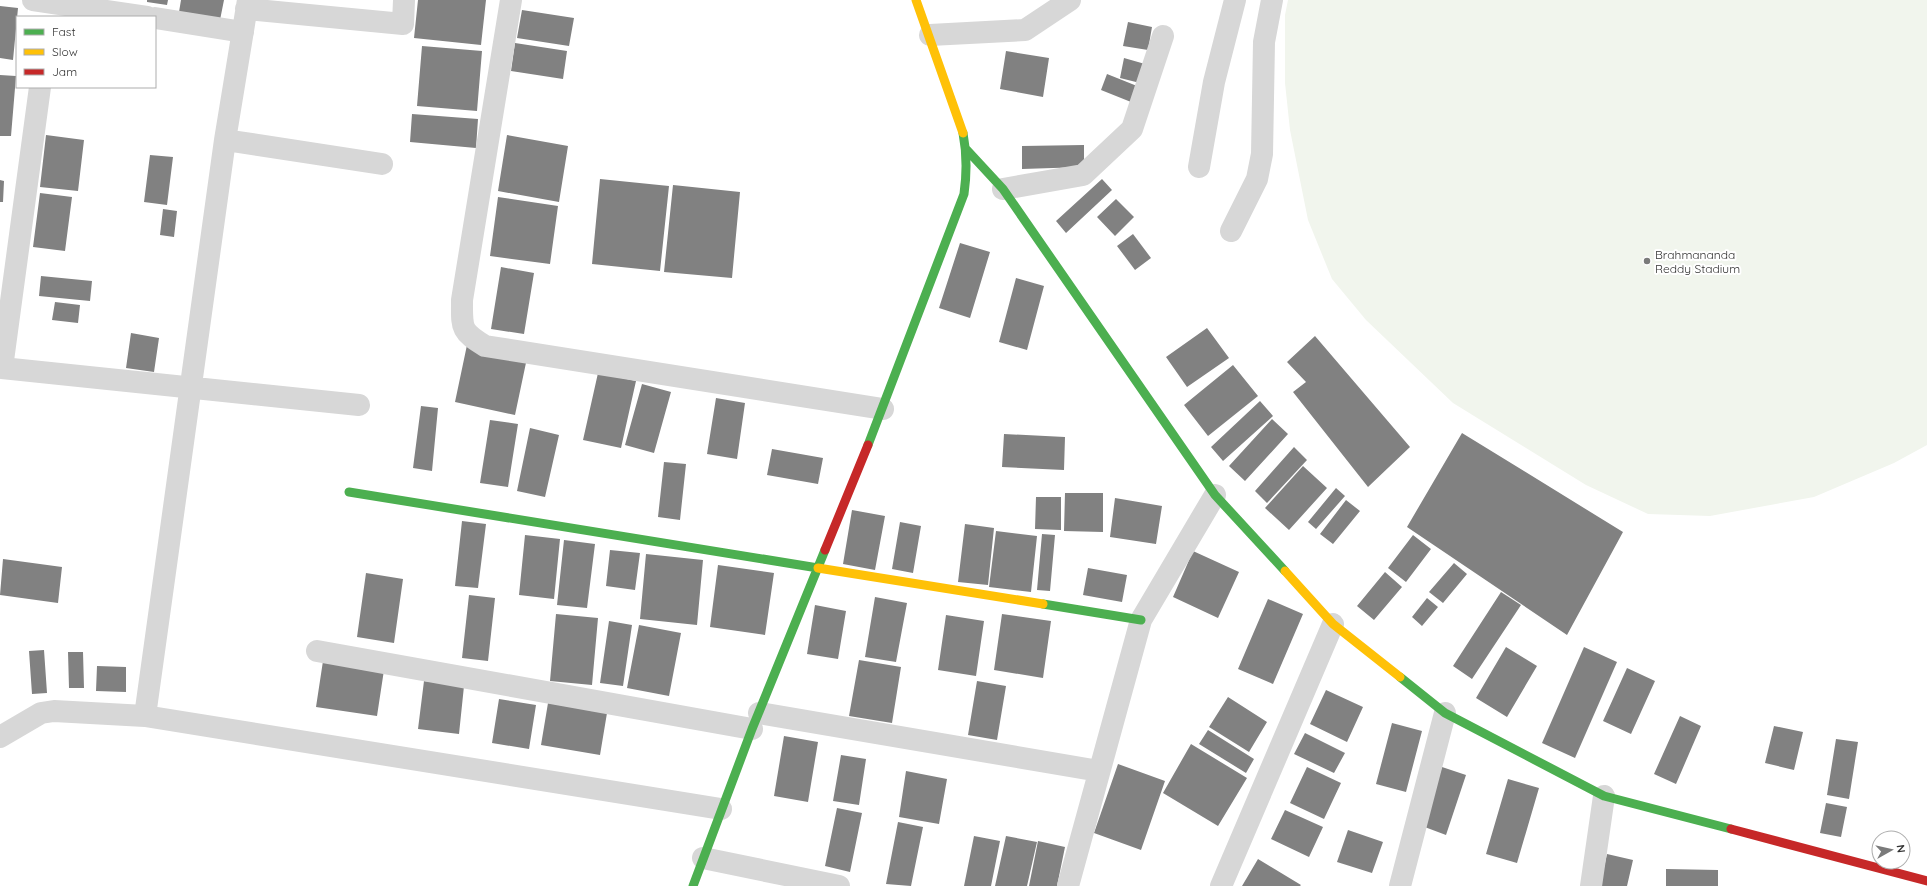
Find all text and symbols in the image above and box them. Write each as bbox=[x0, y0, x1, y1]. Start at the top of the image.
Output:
legend bbox=[16, 16, 156, 88]
text: Fast bbox=[52, 24, 76, 39]
text: Slow bbox=[52, 44, 78, 59]
text: Jam bbox=[52, 64, 77, 79]
place label: Brahmananda Reddy Stadium bbox=[1655, 247, 1740, 276]
marker: Brahmananda Reddy Stadium bbox=[1642, 256, 1652, 266]
north arrow bbox=[1871, 830, 1911, 870]
text: N bbox=[1893, 844, 1908, 854]

